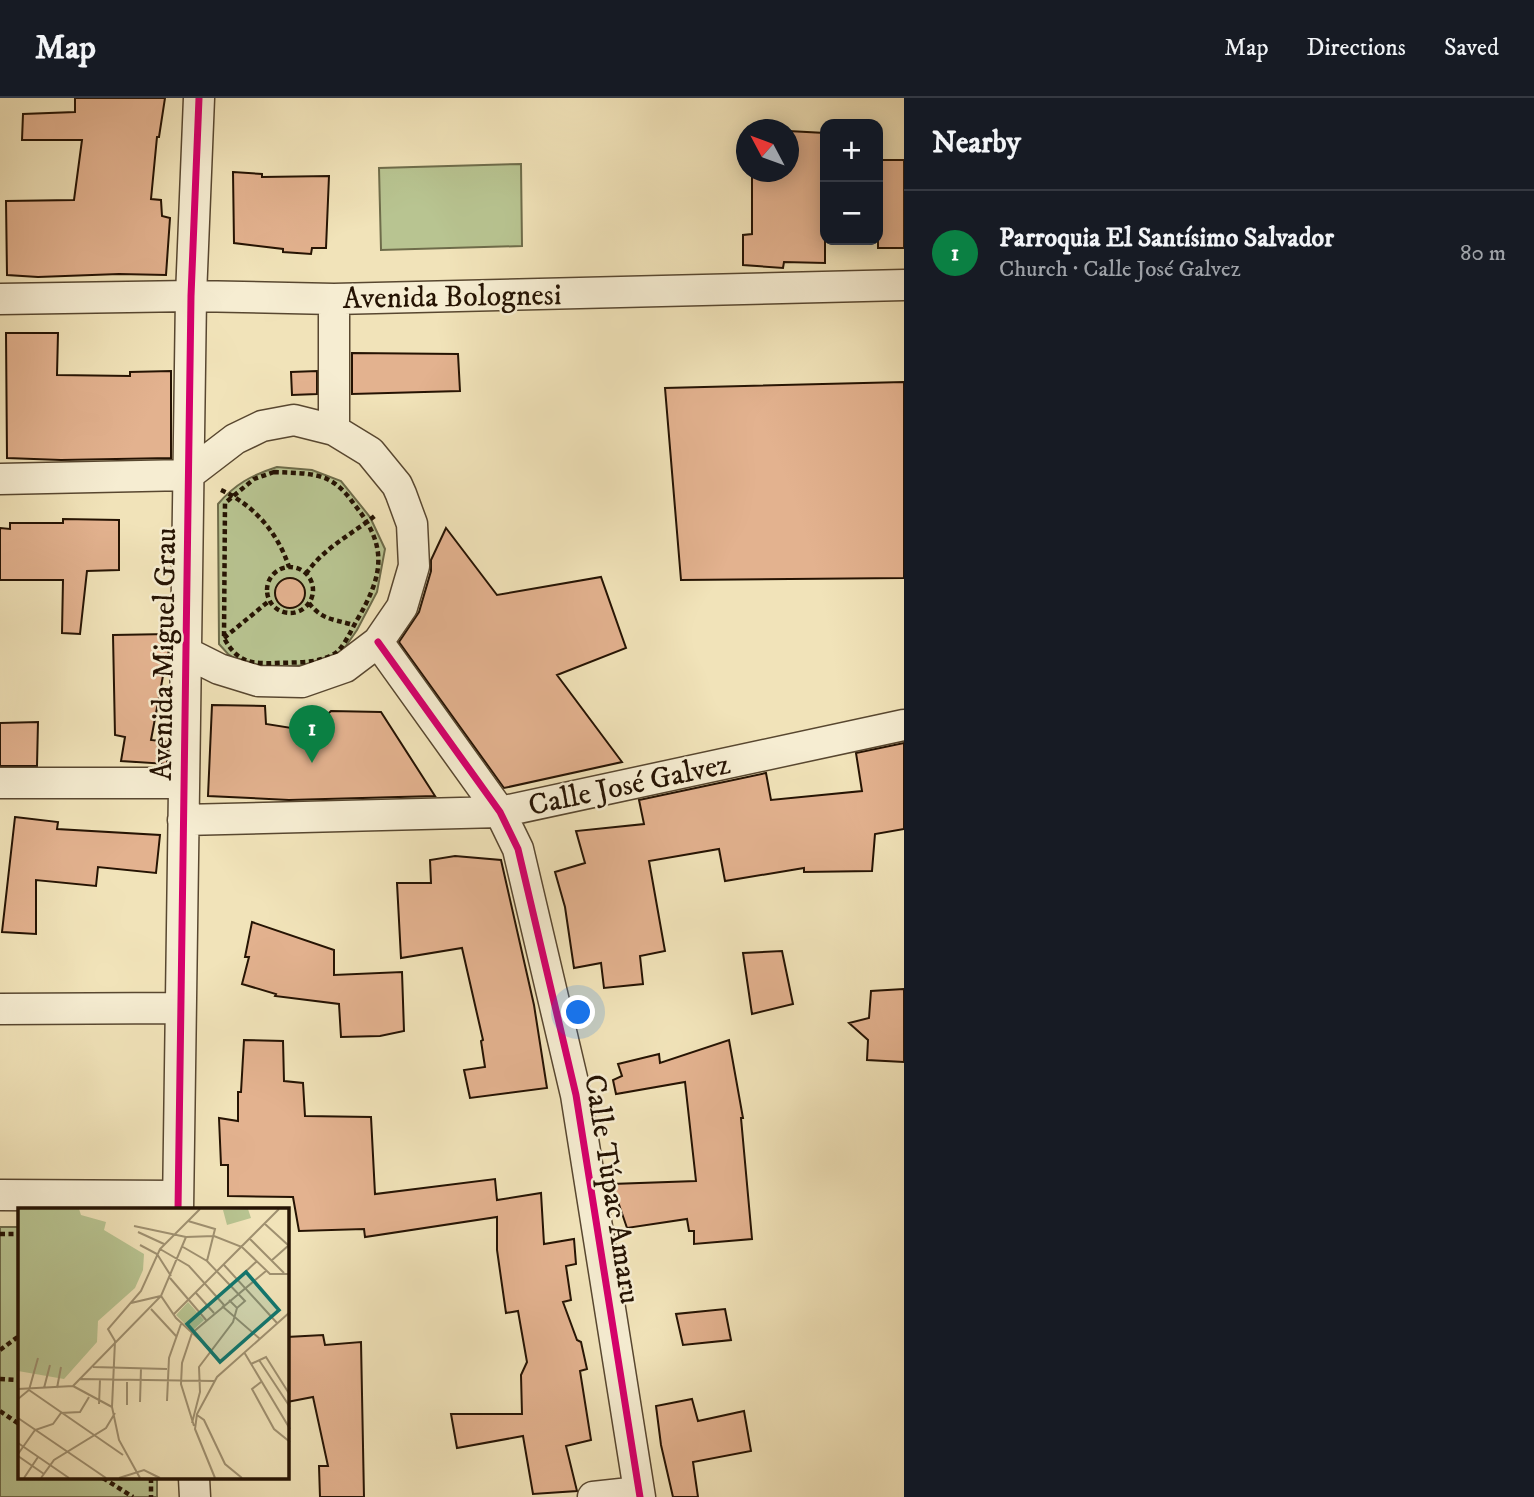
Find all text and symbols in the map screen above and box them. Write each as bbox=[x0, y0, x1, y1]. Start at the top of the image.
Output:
text: Map bbox=[35, 28, 96, 69]
text: Map bbox=[1224, 33, 1269, 63]
text: Directions bbox=[1307, 33, 1406, 63]
text: Saved bbox=[1444, 33, 1499, 63]
north arrow bbox=[736, 119, 799, 182]
map controls bbox=[820, 119, 883, 245]
button: + bbox=[820, 119, 883, 182]
text: Nearby bbox=[932, 125, 1021, 162]
button: − bbox=[820, 182, 883, 245]
text: Parroquia El Santísimo Salvador bbox=[999, 222, 1334, 255]
text: 1 bbox=[951, 239, 959, 268]
text: 80 m bbox=[1460, 239, 1506, 268]
text: Church · Calle José Galvez bbox=[999, 255, 1241, 284]
street label: Avenida Bolognesi bbox=[342, 277, 562, 318]
street label: Avenida Miguel Grau bbox=[144, 527, 185, 781]
pin: 1 bbox=[289, 705, 335, 763]
street label: Calle José Galvez bbox=[525, 746, 734, 825]
your location bbox=[561, 995, 595, 1029]
street label: Calle Túpac Amaru bbox=[575, 1072, 648, 1307]
inset map bbox=[18, 1208, 289, 1480]

